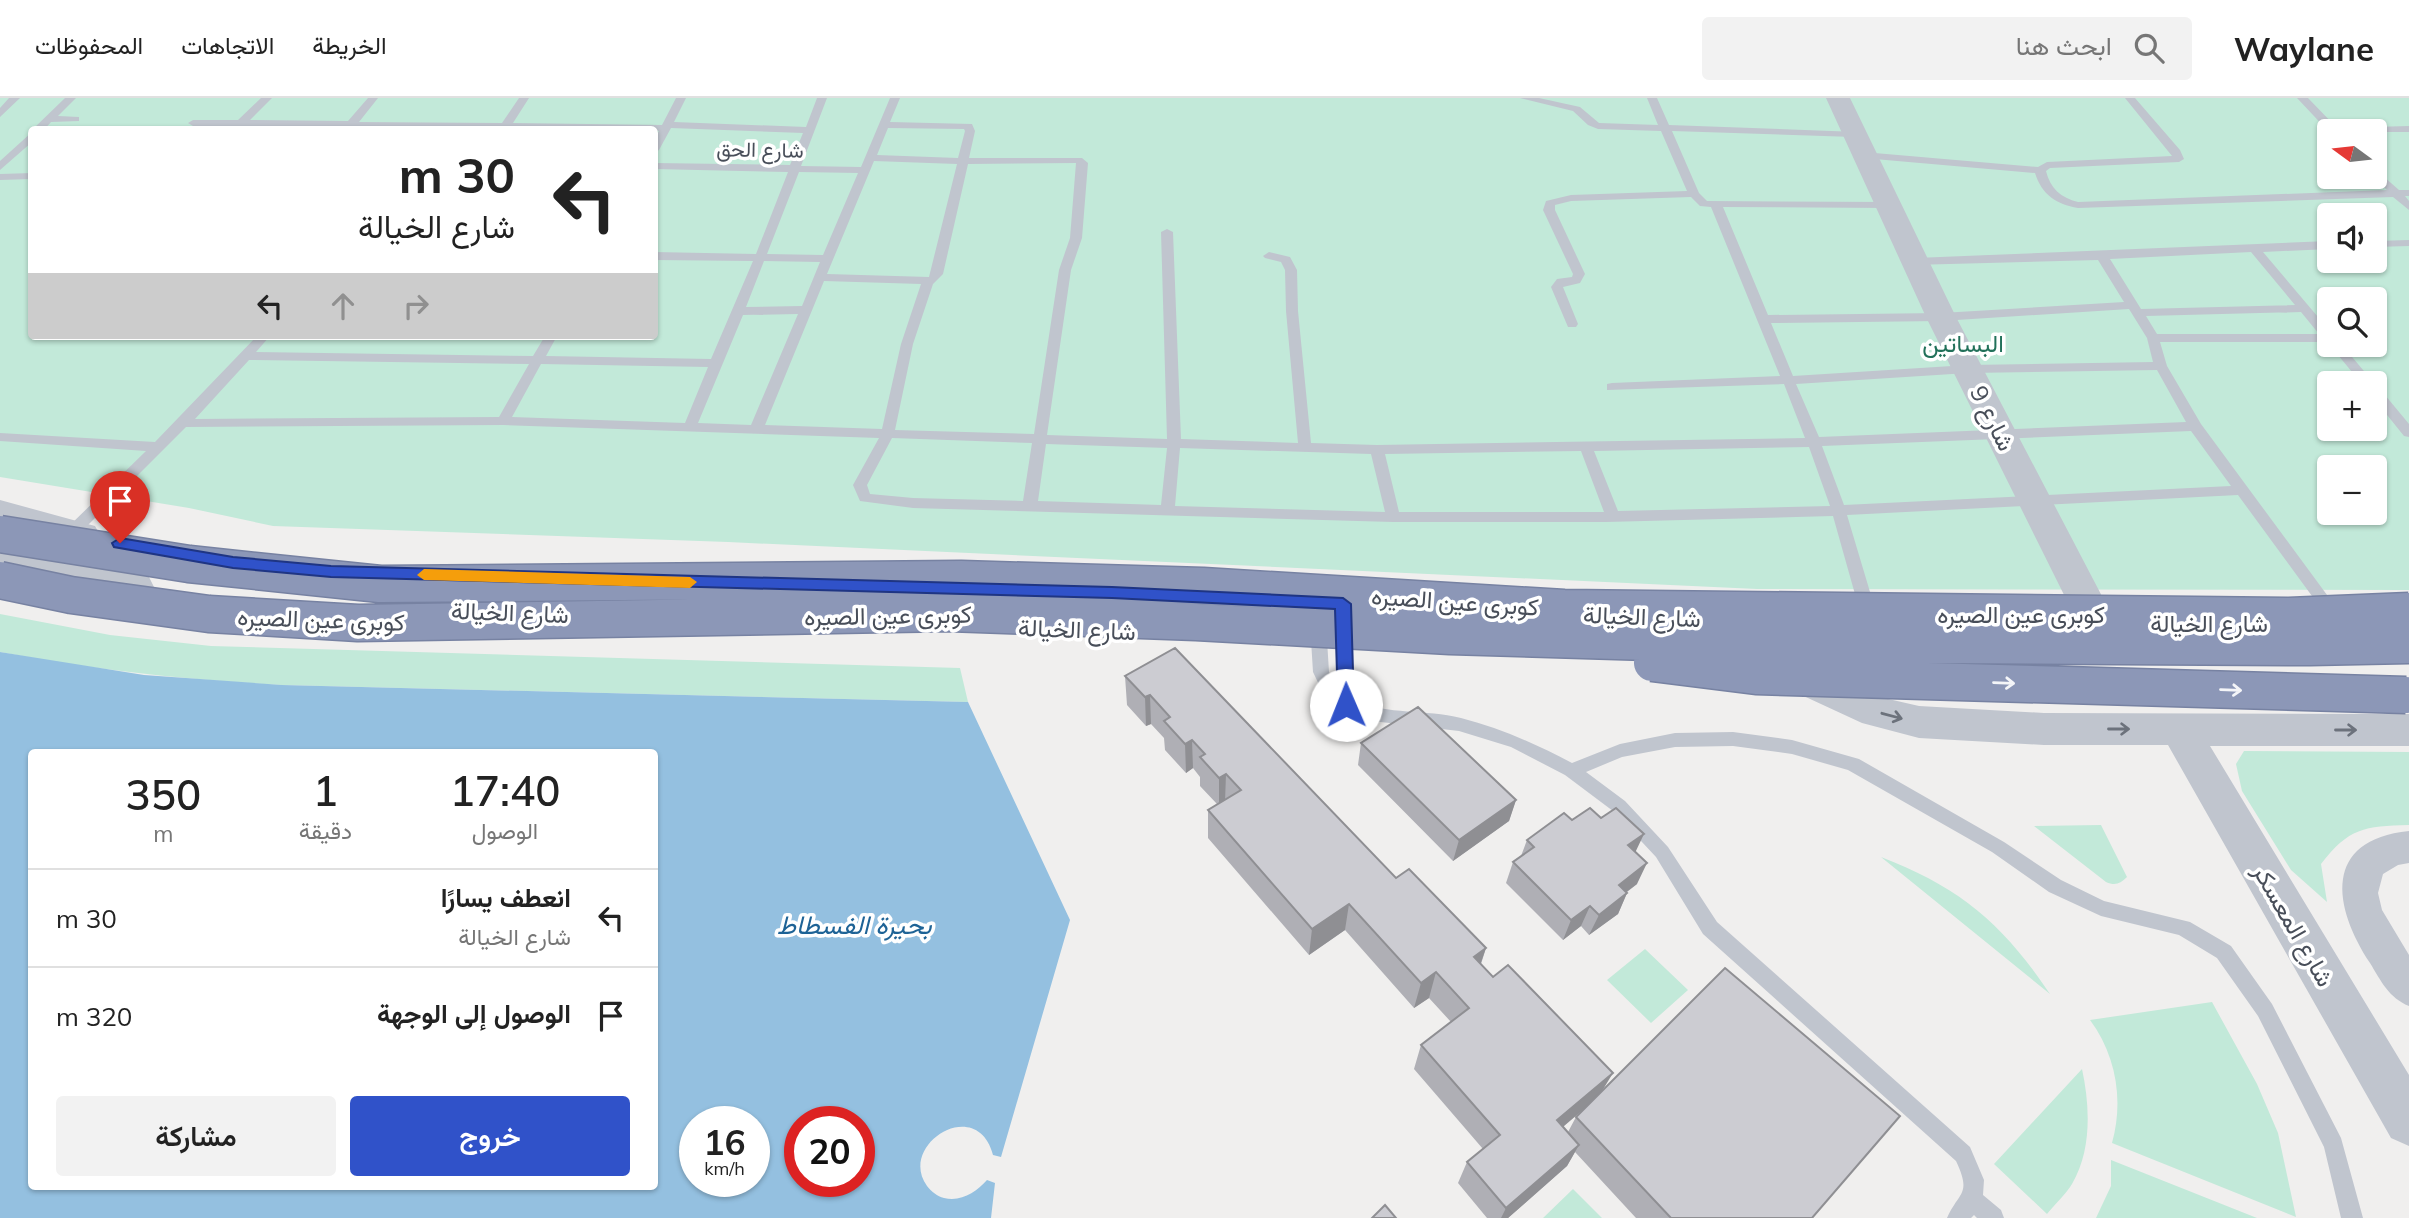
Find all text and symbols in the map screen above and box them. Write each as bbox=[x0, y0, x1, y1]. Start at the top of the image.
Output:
search box bbox=[1702, 17, 2192, 80]
text: Waylane bbox=[2234, 28, 2374, 69]
text: ابحث هنا bbox=[2016, 29, 2112, 62]
icon: search bbox=[2130, 29, 2168, 67]
text: المحفوظات bbox=[35, 30, 143, 60]
text: الاتجاهات bbox=[181, 30, 274, 60]
text: الخريطة bbox=[312, 30, 387, 60]
north arrow bbox=[2317, 119, 2387, 189]
map controls bbox=[2317, 119, 2387, 525]
street label: شارع الحق bbox=[716, 135, 804, 165]
text: 30 m bbox=[399, 144, 515, 205]
icon: left bbox=[539, 154, 630, 245]
button: sound bbox=[2317, 203, 2387, 273]
text: شارع الخيالة bbox=[358, 206, 515, 246]
icon: left bbox=[251, 287, 289, 325]
icon: ahead bbox=[324, 287, 362, 325]
icon: right bbox=[397, 287, 435, 325]
button: search bbox=[2317, 287, 2387, 357]
park label: البساتين bbox=[1922, 328, 2004, 358]
button: + bbox=[2317, 371, 2387, 441]
street label: شارع 9 bbox=[1962, 380, 2022, 456]
button: − bbox=[2317, 455, 2387, 525]
pin bbox=[90, 471, 150, 543]
icon: arrive bbox=[101, 482, 139, 520]
street label: كوبرى عين الصيره bbox=[1370, 580, 1540, 623]
street label: شارع الخيالة bbox=[451, 595, 569, 631]
street label: كوبرى عين الصيره bbox=[804, 599, 972, 632]
street label: شارع الخيالة bbox=[1583, 599, 1701, 635]
street label: كوبرى عين الصيره bbox=[1937, 599, 2105, 630]
street label: كوبرى عين الصيره bbox=[237, 601, 405, 638]
street label: شارع الخيالة bbox=[2150, 608, 2268, 640]
street label: شارع الخيالة bbox=[1018, 612, 1136, 648]
position arrow bbox=[1309, 668, 1383, 742]
one-way arrow bbox=[1992, 677, 2015, 690]
one-way arrow bbox=[2219, 683, 2242, 697]
one-way arrow bbox=[1880, 710, 1903, 723]
one-way arrow bbox=[2107, 722, 2130, 736]
one-way arrow bbox=[2334, 723, 2357, 737]
text: 1 bbox=[313, 764, 338, 817]
text: 17:40 bbox=[450, 764, 560, 817]
text: 350 bbox=[126, 768, 201, 821]
text: دقيقة bbox=[299, 816, 352, 845]
text: الوصول bbox=[472, 816, 538, 845]
text: m bbox=[153, 819, 174, 848]
street label: شارع المعسكر bbox=[2245, 858, 2341, 993]
text: انعطف يسارًا bbox=[441, 881, 571, 914]
icon: left bbox=[592, 899, 630, 937]
text: 30 m bbox=[56, 902, 117, 935]
water label: بحيرة الفسطاط bbox=[777, 908, 933, 941]
text: شارع الخيالة bbox=[458, 922, 571, 951]
text: الوصول إلى الوجهة bbox=[377, 997, 571, 1030]
icon: arrive bbox=[592, 997, 630, 1035]
text: 320 m bbox=[56, 1000, 132, 1033]
button: مشاركة bbox=[56, 1096, 336, 1176]
button: خروج bbox=[350, 1096, 630, 1176]
speed limit sign: 20 bbox=[784, 1106, 875, 1197]
text: 16 bbox=[703, 1120, 746, 1164]
text: km/h bbox=[704, 1157, 745, 1180]

